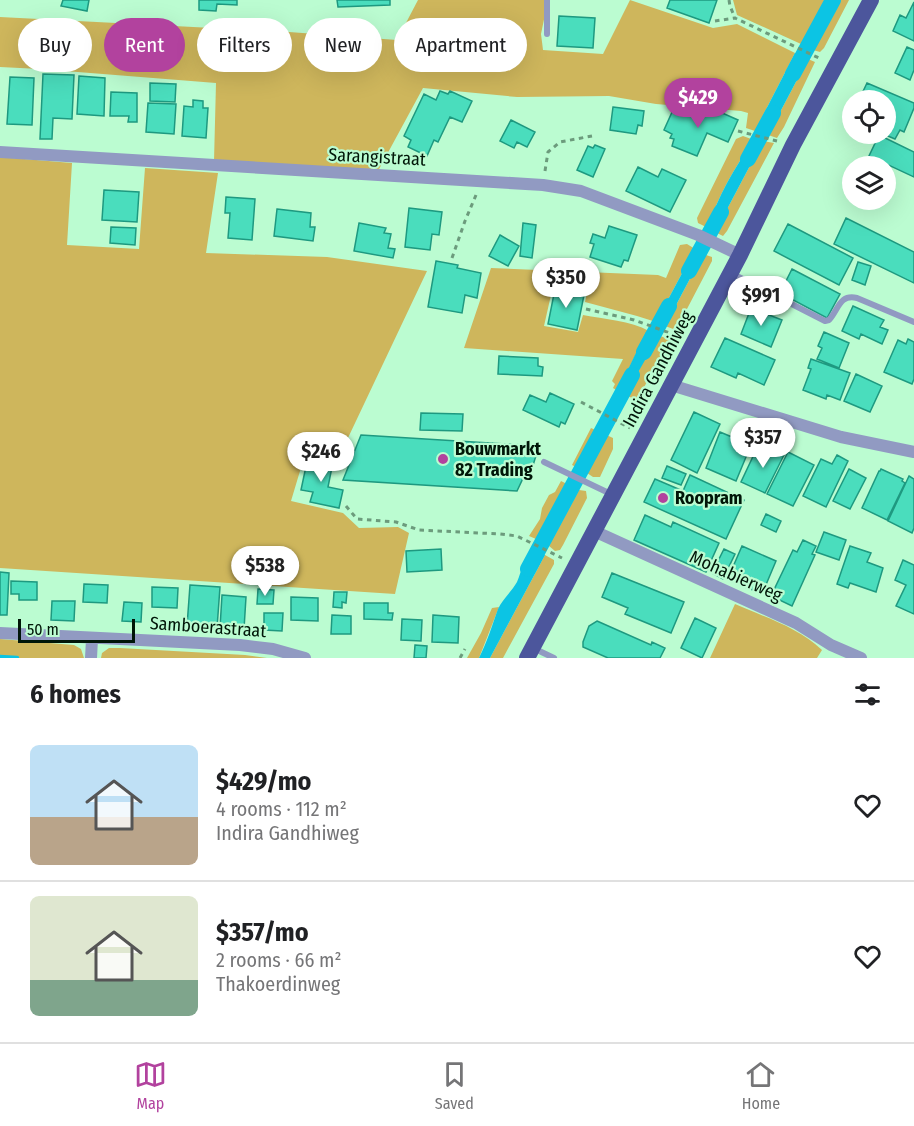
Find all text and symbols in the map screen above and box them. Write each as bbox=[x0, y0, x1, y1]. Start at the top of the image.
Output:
chip: Buy bbox=[18, 18, 92, 72]
chip: Rent bbox=[104, 18, 185, 72]
chip: Filters bbox=[197, 18, 292, 72]
chip: New bbox=[304, 18, 382, 72]
chip: Apartment bbox=[394, 18, 527, 72]
pin: $429 bbox=[662, 78, 734, 129]
text: $429 bbox=[678, 85, 718, 109]
map controls bbox=[842, 90, 896, 210]
button: locate bbox=[842, 90, 896, 144]
street label: Sarangistraat bbox=[328, 143, 426, 171]
button: layers bbox=[842, 156, 896, 210]
pin: $350 bbox=[530, 258, 602, 309]
text: $350 bbox=[546, 265, 586, 289]
pin: $991 bbox=[725, 276, 797, 327]
text: $991 bbox=[742, 283, 780, 307]
street label: Indira Gandhiweg bbox=[618, 307, 698, 431]
pin: $357 bbox=[727, 418, 799, 469]
text: $357 bbox=[744, 425, 782, 449]
pin: $246 bbox=[285, 432, 357, 483]
place label: Bouwmarkt 82 Trading bbox=[455, 438, 542, 481]
text: $246 bbox=[301, 439, 341, 463]
marker: Bouwmarkt 82 Trading bbox=[436, 452, 450, 466]
place label: Roopram bbox=[675, 487, 743, 509]
marker: Roopram bbox=[656, 491, 670, 505]
pin: $538 bbox=[229, 546, 301, 597]
street label: Mohabierweg bbox=[686, 546, 786, 606]
text: $538 bbox=[245, 553, 285, 577]
street label: Samboerastraat bbox=[149, 612, 267, 642]
scale bar bbox=[18, 616, 135, 644]
text: 50 m bbox=[27, 620, 59, 639]
icon: filters bbox=[851, 678, 884, 711]
text: 6 homes bbox=[30, 679, 121, 710]
text: $429/mo bbox=[216, 766, 311, 797]
icon: home bbox=[78, 769, 150, 841]
icon: heart bbox=[851, 789, 884, 822]
text: 4 rooms · 112 m² bbox=[216, 797, 347, 821]
text: Indira Gandhiweg bbox=[216, 821, 359, 845]
text: $357/mo bbox=[216, 917, 309, 948]
icon: home bbox=[78, 920, 150, 992]
icon: heart bbox=[851, 940, 884, 973]
text: 2 rooms · 66 m² bbox=[216, 948, 342, 972]
text: Thakoerdinweg bbox=[216, 972, 340, 996]
tab: Map bbox=[134, 1058, 167, 1113]
tab: Saved bbox=[435, 1058, 474, 1113]
tab: Home bbox=[742, 1058, 780, 1113]

